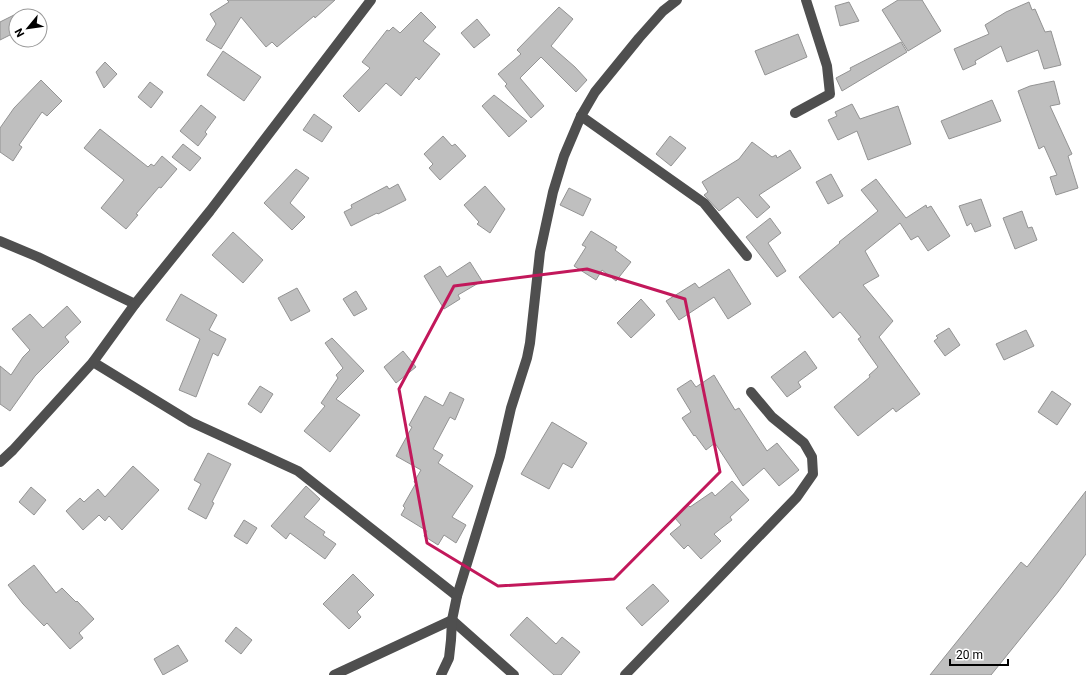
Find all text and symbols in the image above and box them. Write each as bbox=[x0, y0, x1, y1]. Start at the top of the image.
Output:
north arrow bbox=[8, 8, 48, 48]
text: N bbox=[12, 26, 27, 39]
scale bar bbox=[950, 641, 1008, 667]
text: 20 m bbox=[956, 648, 983, 662]

